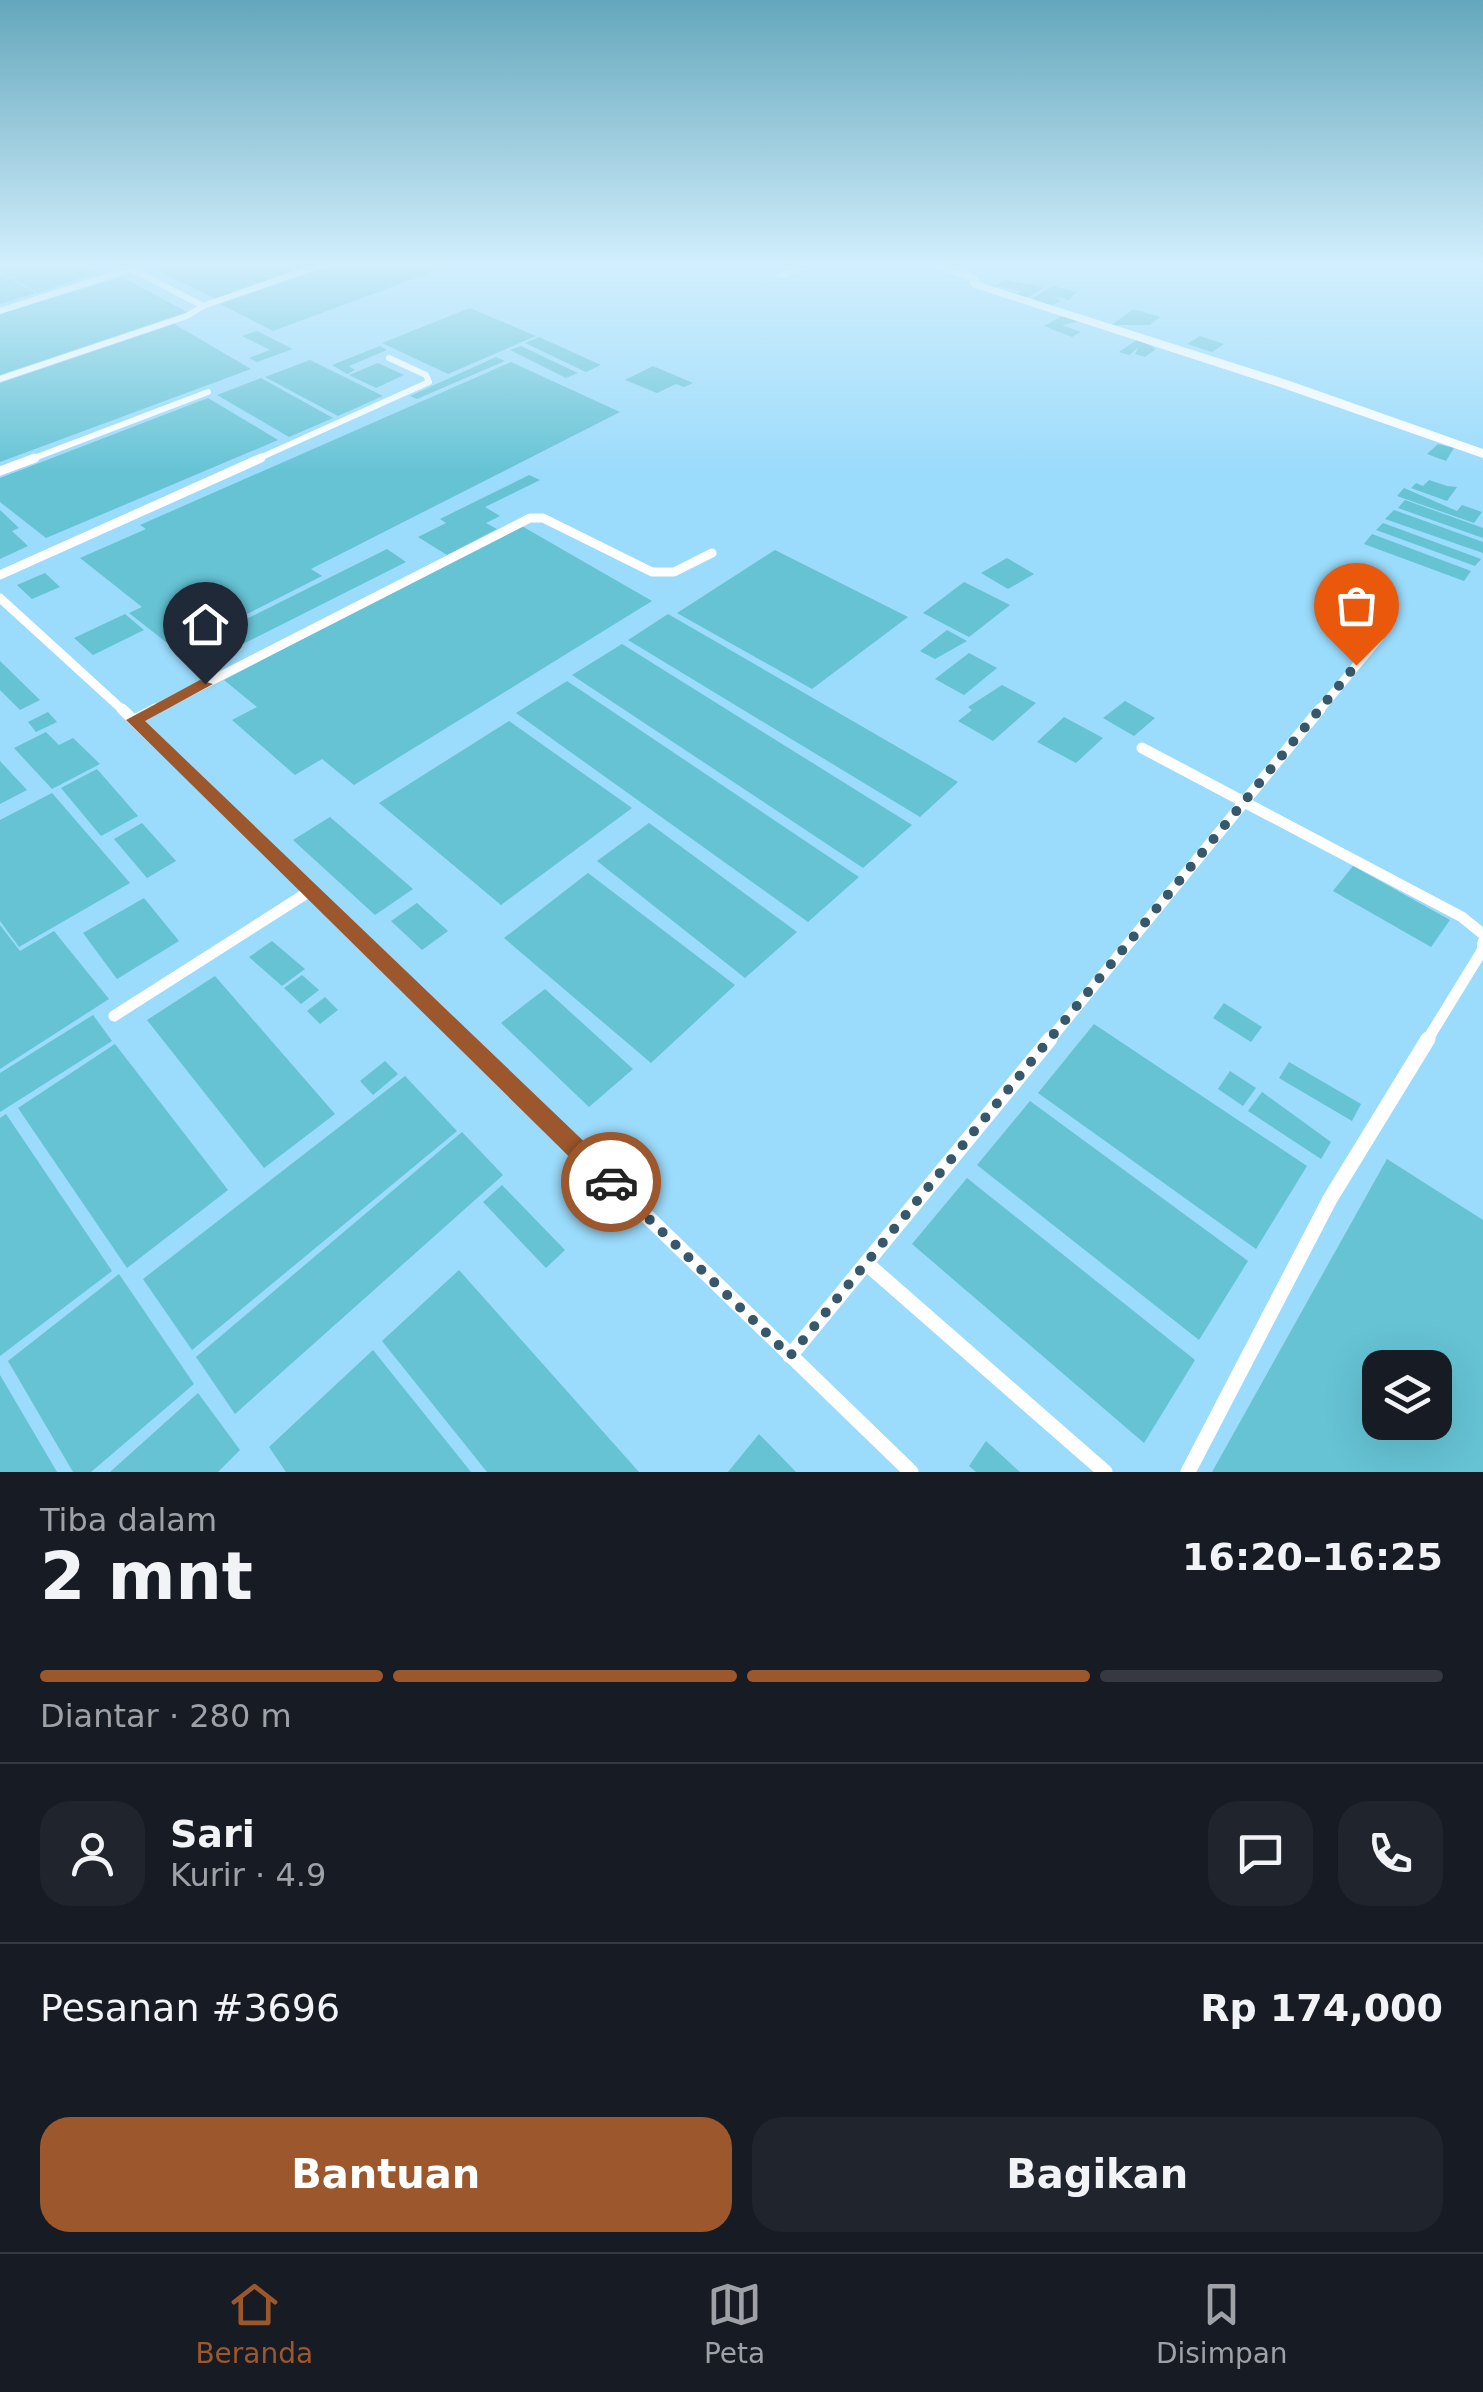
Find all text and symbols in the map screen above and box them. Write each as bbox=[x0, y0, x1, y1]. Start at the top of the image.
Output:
pin bbox=[1314, 563, 1399, 666]
icon: bag bbox=[1329, 578, 1384, 633]
pin bbox=[163, 582, 248, 685]
icon: home bbox=[178, 597, 233, 652]
courier bbox=[561, 1132, 661, 1232]
icon: car bbox=[584, 1155, 639, 1210]
map controls bbox=[1362, 1350, 1452, 1440]
button: layers bbox=[1362, 1350, 1452, 1440]
text: Tiba dalam bbox=[40, 1501, 217, 1539]
text: 16:20–16:25 bbox=[1182, 1535, 1443, 1579]
text: 2 mnt bbox=[40, 1539, 253, 1614]
text: Diantar · 280 m bbox=[40, 1697, 292, 1735]
button: person bbox=[40, 1801, 145, 1906]
button: chat bbox=[1208, 1801, 1313, 1906]
button: phone bbox=[1338, 1801, 1443, 1906]
text: Sari bbox=[170, 1812, 255, 1856]
text: Kurir · 4.9 bbox=[170, 1856, 326, 1894]
text: Pesanan #3696 bbox=[40, 1986, 340, 2030]
text: Rp 174,000 bbox=[1200, 1986, 1443, 2030]
button: Bantuan bbox=[40, 2117, 732, 2232]
button: Bagikan bbox=[752, 2117, 1443, 2232]
tab: Beranda bbox=[195, 2277, 313, 2370]
tab: Peta bbox=[704, 2277, 765, 2370]
tab: Disimpan bbox=[1156, 2277, 1288, 2370]

